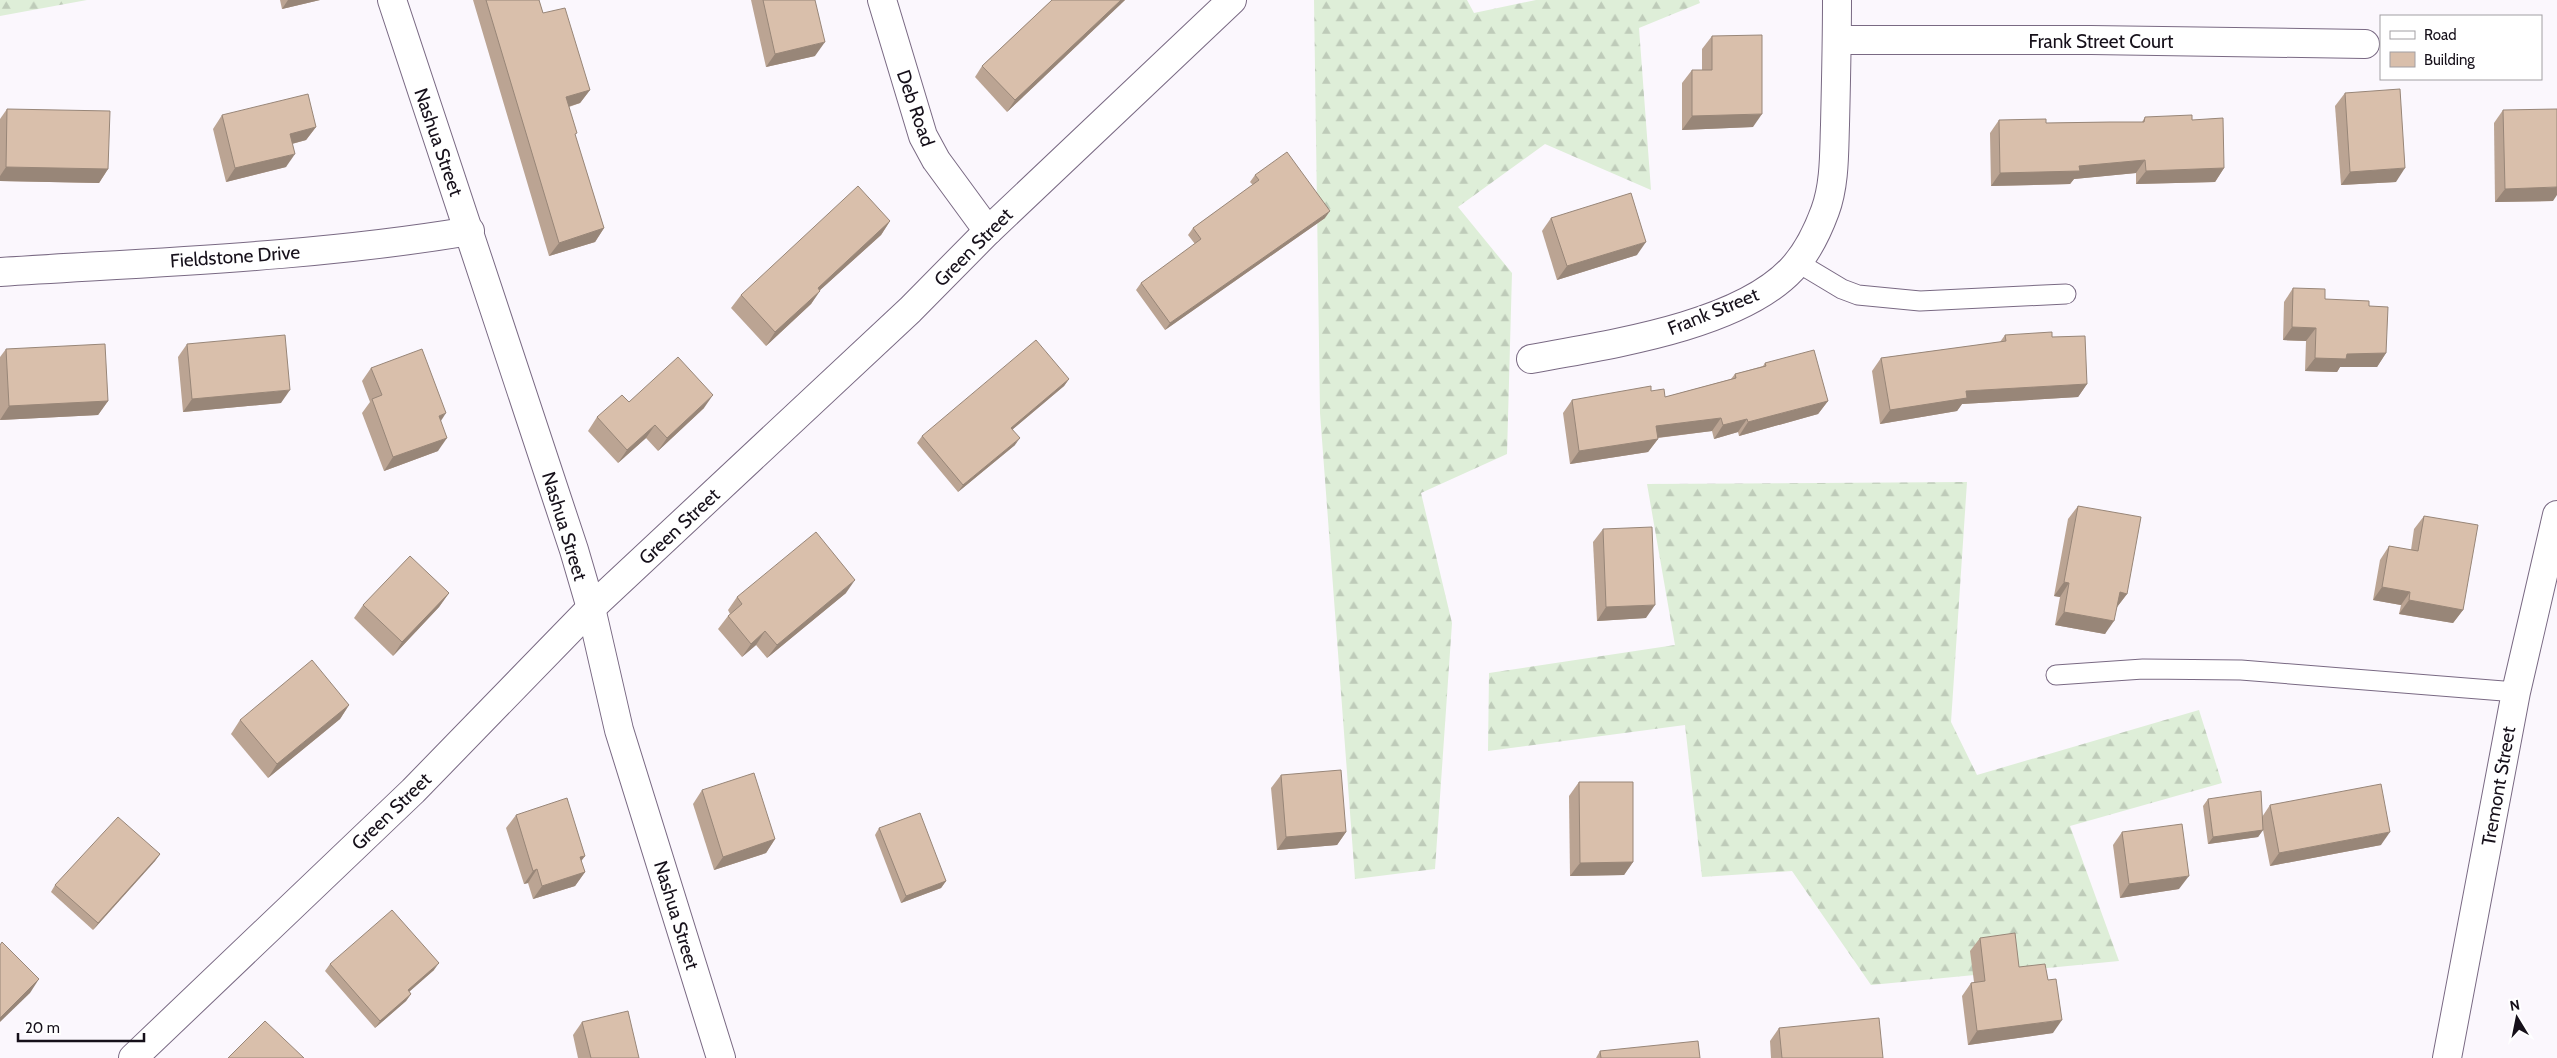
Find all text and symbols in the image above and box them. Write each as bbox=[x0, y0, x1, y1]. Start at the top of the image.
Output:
legend bbox=[2380, 15, 2542, 80]
text: Road bbox=[2424, 26, 2457, 44]
street label: Frank Street Court bbox=[2029, 30, 2174, 53]
text: Building bbox=[2424, 51, 2475, 69]
street label: Deb Road bbox=[892, 67, 939, 149]
street label: Nashua Street bbox=[409, 85, 468, 200]
street label: Green Street bbox=[929, 203, 1018, 291]
street label: Fieldstone Drive bbox=[169, 240, 301, 273]
street label: Frank Street bbox=[1664, 283, 1763, 340]
street label: Nashua Street bbox=[537, 469, 592, 584]
street label: Green Street bbox=[634, 483, 725, 569]
street label: Tremont Street bbox=[2477, 724, 2520, 848]
street label: Green Street bbox=[347, 767, 436, 855]
street label: Nashua Street bbox=[649, 858, 704, 973]
north arrow bbox=[2492, 993, 2542, 1043]
text: N bbox=[2508, 995, 2521, 1015]
scale bar bbox=[18, 1010, 144, 1042]
text: 20 m bbox=[25, 1019, 60, 1037]

